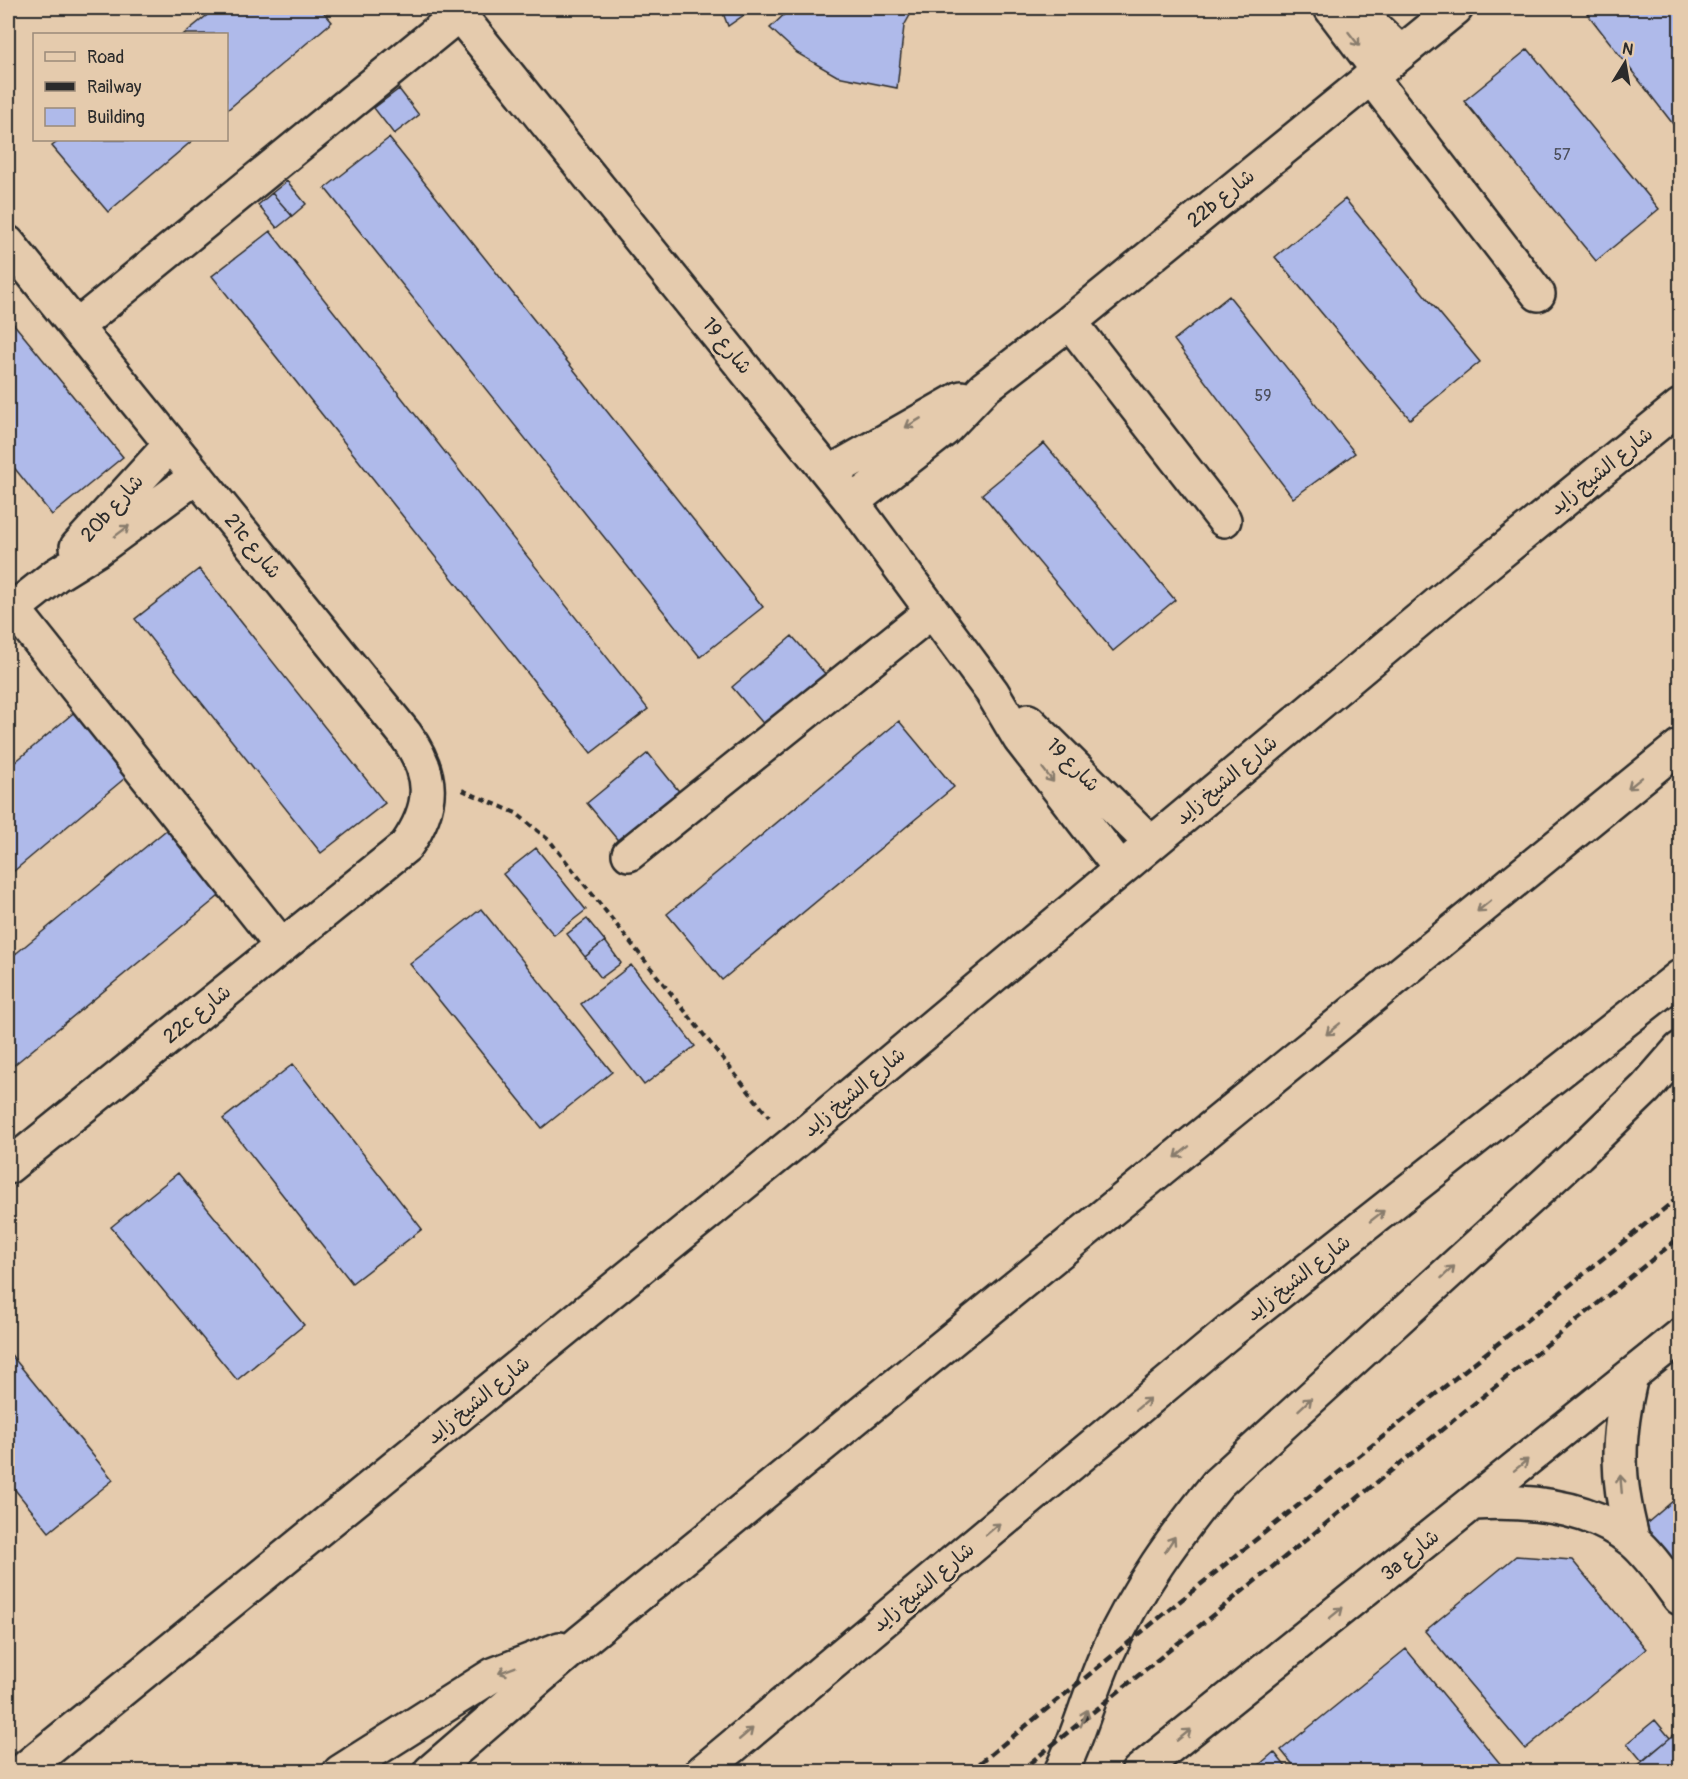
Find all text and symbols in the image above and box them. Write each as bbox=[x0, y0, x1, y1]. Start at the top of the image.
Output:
one-way arrow bbox=[1348, 31, 1361, 47]
legend bbox=[33, 33, 228, 141]
north arrow bbox=[1595, 33, 1655, 93]
text: N bbox=[1620, 38, 1635, 60]
text: Road bbox=[87, 46, 124, 69]
text: Railway bbox=[87, 76, 142, 99]
text: Building bbox=[87, 106, 145, 129]
house number: 57 bbox=[1553, 145, 1571, 165]
street label: 22b شارع bbox=[1182, 163, 1261, 234]
street label: شارع 19 bbox=[696, 313, 757, 380]
house number: 59 bbox=[1255, 386, 1271, 406]
one-way arrow bbox=[905, 417, 922, 429]
street label: شارع الشيخ زايد bbox=[1544, 421, 1659, 521]
street label: 20b شارع bbox=[75, 469, 150, 548]
street label: 21c شارع bbox=[218, 508, 287, 584]
one-way arrow bbox=[114, 525, 130, 538]
street label: شارع الشيخ زايد bbox=[1169, 730, 1283, 831]
street label: شارع 19 bbox=[1040, 733, 1105, 798]
one-way arrow bbox=[1042, 767, 1055, 783]
one-way arrow bbox=[1627, 776, 1643, 789]
one-way arrow bbox=[1476, 899, 1492, 912]
street label: 22c شارع bbox=[158, 979, 237, 1050]
one-way arrow bbox=[1326, 1022, 1341, 1036]
street label: شارع الشيخ زايد bbox=[797, 1042, 911, 1143]
one-way arrow bbox=[1174, 1146, 1190, 1159]
one-way arrow bbox=[1368, 1209, 1384, 1222]
street label: شارع الشيخ زايد bbox=[1240, 1229, 1356, 1328]
one-way arrow bbox=[1440, 1265, 1455, 1279]
street label: شارع الشيخ زايد bbox=[421, 1350, 536, 1450]
one-way arrow bbox=[1135, 1397, 1151, 1410]
one-way arrow bbox=[1297, 1397, 1312, 1411]
one-way arrow bbox=[1513, 1459, 1529, 1472]
one-way arrow bbox=[1615, 1475, 1626, 1495]
one-way arrow bbox=[985, 1522, 1001, 1535]
street label: 3a شارع bbox=[1376, 1524, 1445, 1587]
one-way arrow bbox=[1163, 1535, 1176, 1552]
street label: شارع الشيخ زايد bbox=[866, 1537, 980, 1638]
one-way arrow bbox=[1328, 1607, 1344, 1620]
one-way arrow bbox=[499, 1665, 517, 1676]
one-way arrow bbox=[1079, 1709, 1090, 1727]
one-way arrow bbox=[738, 1728, 754, 1741]
one-way arrow bbox=[1175, 1729, 1191, 1742]

